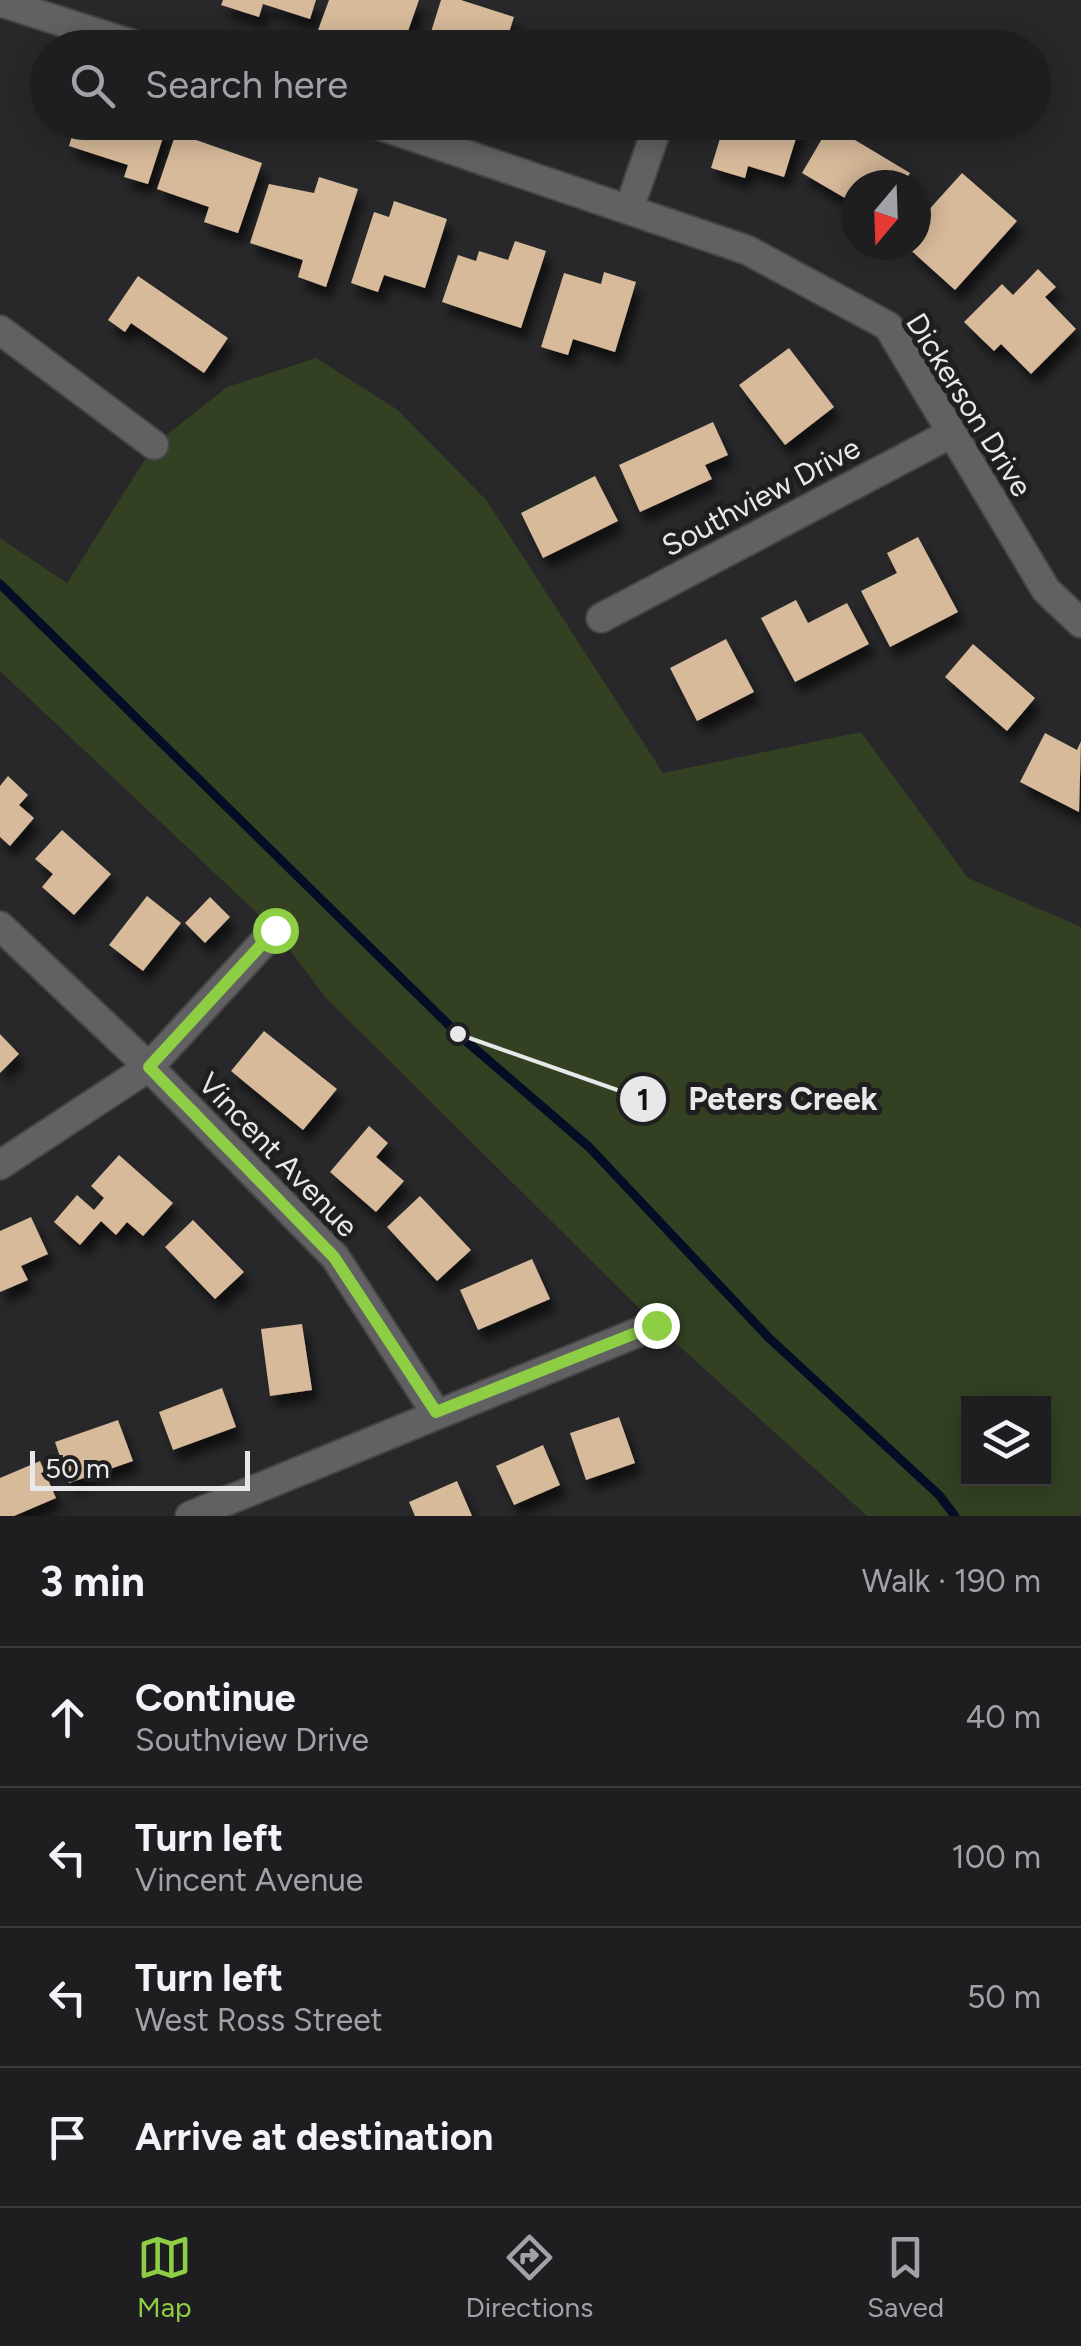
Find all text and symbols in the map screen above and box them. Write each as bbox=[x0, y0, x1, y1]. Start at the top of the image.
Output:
search box bbox=[30, 30, 1051, 140]
icon: search bbox=[65, 58, 120, 113]
text: Search here bbox=[145, 62, 348, 108]
north arrow bbox=[841, 170, 931, 260]
street label: Dickerson Drive bbox=[898, 306, 1041, 503]
street label: Southview Drive bbox=[655, 429, 866, 564]
route start bbox=[253, 908, 299, 954]
street label: Vincent Avenue bbox=[191, 1065, 366, 1244]
callout: Peters Creek bbox=[618, 1068, 898, 1130]
text: Peters Creek bbox=[688, 1080, 879, 1118]
text: 1 bbox=[637, 1081, 649, 1118]
route end bbox=[634, 1303, 680, 1349]
map controls bbox=[961, 1396, 1051, 1486]
button: layers bbox=[961, 1396, 1051, 1486]
scale bar bbox=[30, 1446, 250, 1490]
text: 50 m bbox=[45, 1451, 110, 1485]
text: 3 min bbox=[40, 1556, 145, 1607]
text: Walk · 190 m bbox=[862, 1562, 1041, 1600]
text: Continue bbox=[135, 1675, 296, 1721]
icon: ahead bbox=[40, 1690, 95, 1745]
text: 40 m bbox=[965, 1698, 1041, 1736]
text: Southview Drive bbox=[135, 1721, 369, 1759]
text: Turn left bbox=[135, 1815, 283, 1861]
icon: left bbox=[40, 1830, 95, 1885]
text: 100 m bbox=[952, 1838, 1041, 1876]
text: Vincent Avenue bbox=[135, 1861, 363, 1899]
text: Turn left bbox=[135, 1955, 283, 2001]
icon: left bbox=[40, 1970, 95, 2025]
text: 50 m bbox=[967, 1978, 1041, 2016]
text: West Ross Street bbox=[135, 2001, 383, 2039]
icon: arrive bbox=[40, 2110, 95, 2165]
text: Arrive at destination bbox=[135, 2114, 493, 2160]
tab: Map bbox=[137, 2230, 192, 2324]
tab: Directions bbox=[466, 2230, 593, 2324]
tab: Saved bbox=[867, 2230, 944, 2324]

